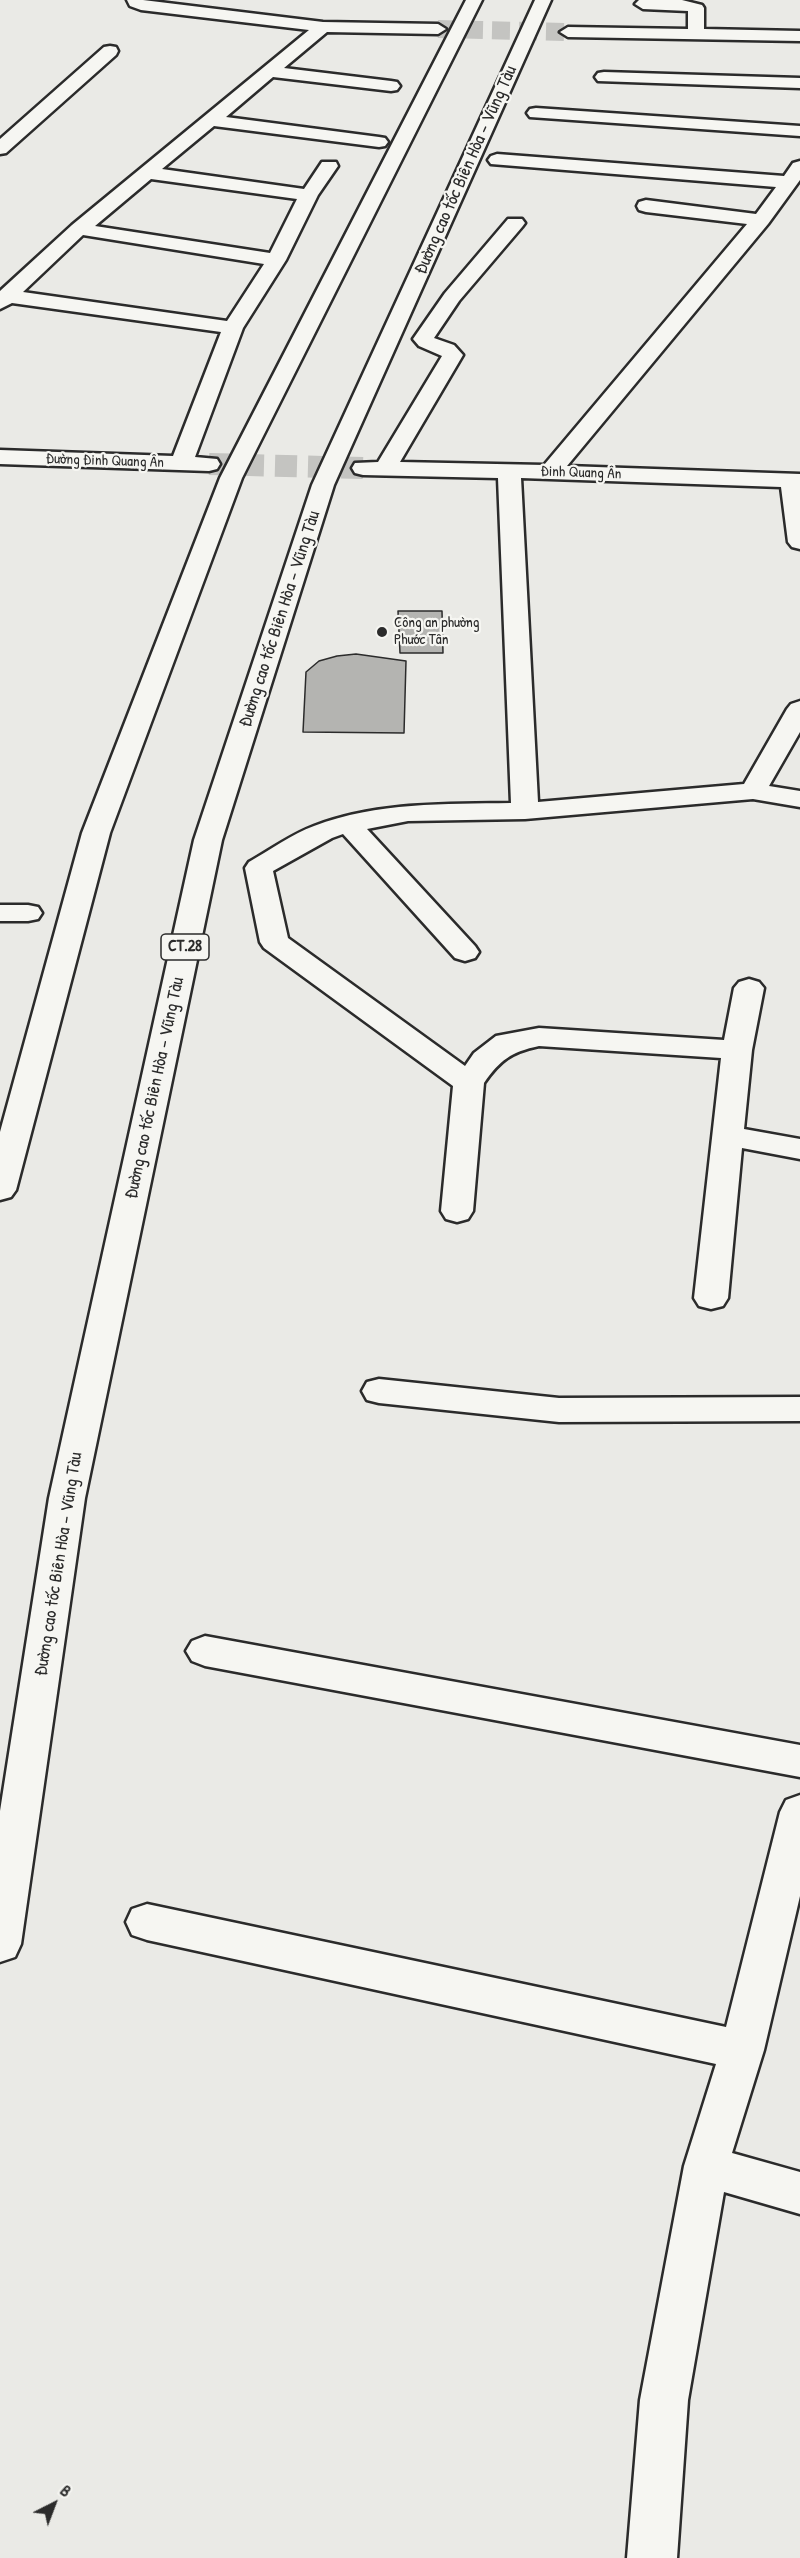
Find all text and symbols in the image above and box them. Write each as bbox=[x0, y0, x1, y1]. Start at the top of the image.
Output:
street label: Đường cao tốc Biên Hòa – Vũng Tàu bbox=[410, 62, 522, 278]
street label: Đường Đinh Quang Ân bbox=[46, 450, 164, 472]
street label: Đinh Quang Ân bbox=[540, 463, 622, 483]
street label: Đường cao tốc Biên Hòa – Vũng Tàu bbox=[235, 508, 325, 730]
place label: Công an phường Phước Tân bbox=[394, 614, 479, 649]
marker: Công an phường Phước Tân bbox=[375, 625, 389, 639]
road number: CT.28 bbox=[161, 934, 209, 960]
street label: Đường cao tốc Biên Hòa – Vũng Tàu bbox=[121, 975, 189, 1201]
street label: Đường cao tốc Biên Hòa – Vũng Tàu bbox=[31, 1451, 87, 1677]
north arrow bbox=[24, 2474, 84, 2534]
text: B bbox=[56, 2480, 76, 2502]

